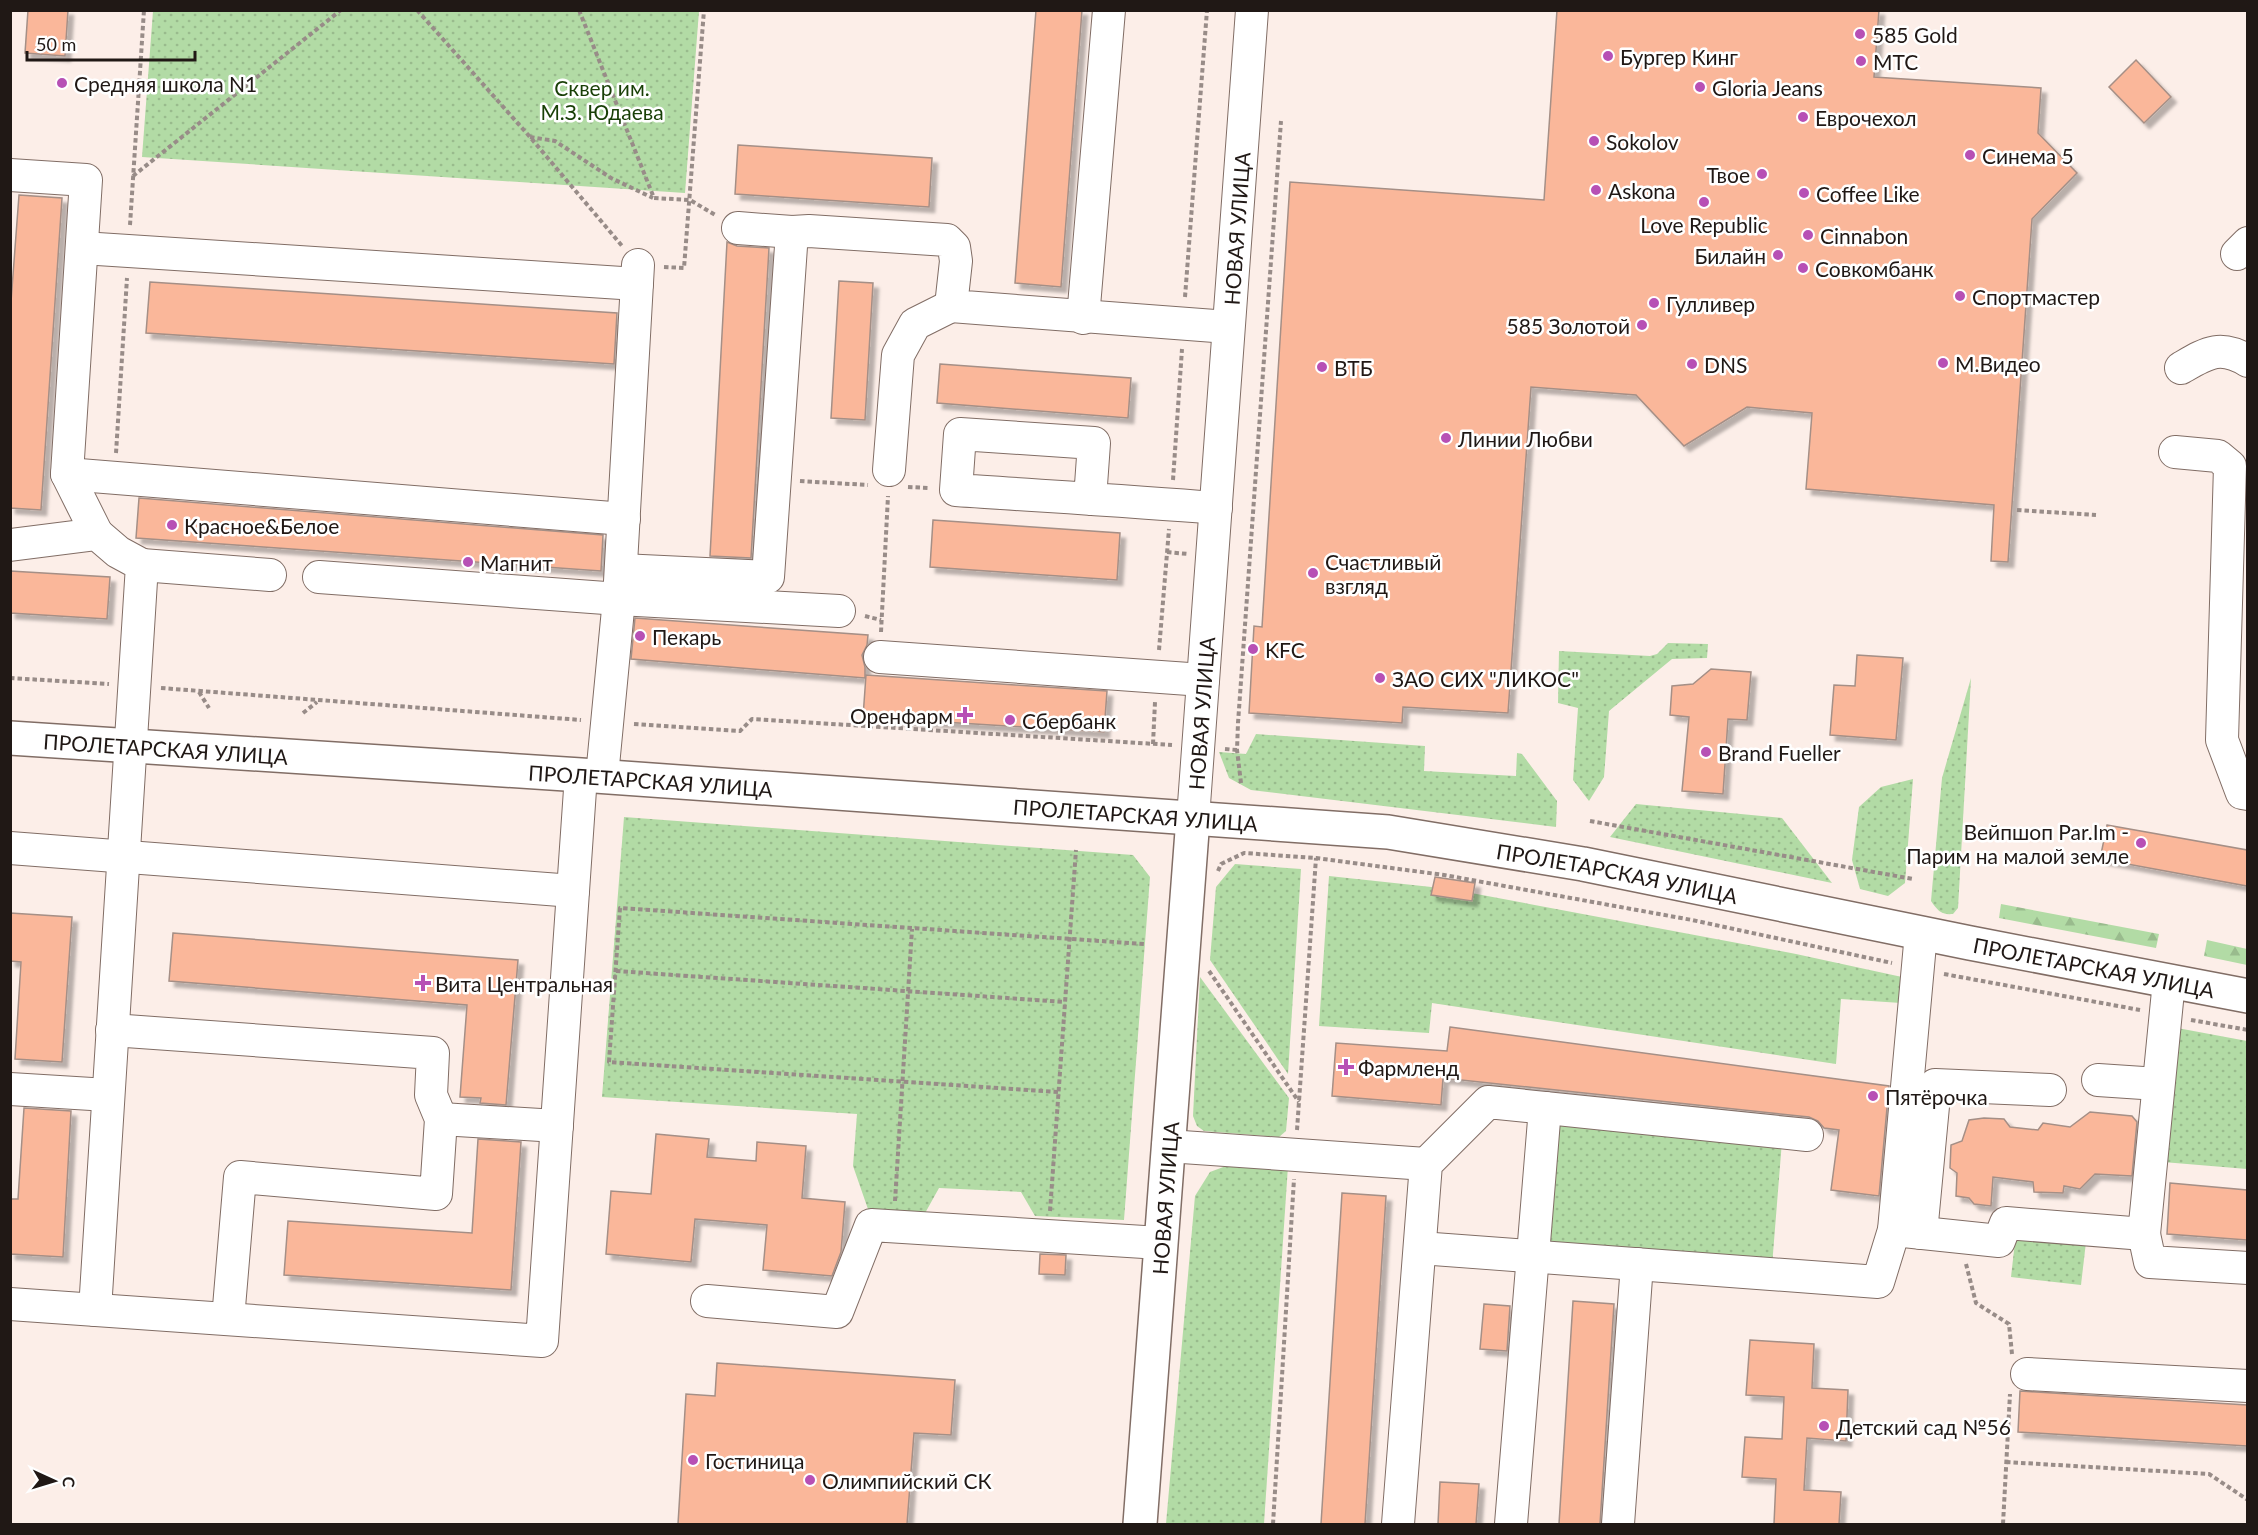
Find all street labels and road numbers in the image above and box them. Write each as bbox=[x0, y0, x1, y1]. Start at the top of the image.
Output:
street label: НОВАЯ УЛИЦА bbox=[1218, 150, 1254, 306]
street label: НОВАЯ УЛИЦА bbox=[1183, 635, 1219, 791]
street label: ПРОЛЕТАРСКАЯ УЛИЦА bbox=[43, 728, 290, 769]
street label: ПРОЛЕТАРСКАЯ УЛИЦА bbox=[528, 759, 775, 801]
street label: ПРОЛЕТАРСКАЯ УЛИЦА bbox=[1012, 793, 1259, 835]
street label: ПРОЛЕТАРСКАЯ УЛИЦА bbox=[1495, 838, 1741, 908]
street label: ПРОЛЕТАРСКАЯ УЛИЦА bbox=[1971, 931, 2217, 1002]
street label: НОВАЯ УЛИЦА bbox=[1146, 1120, 1183, 1275]

